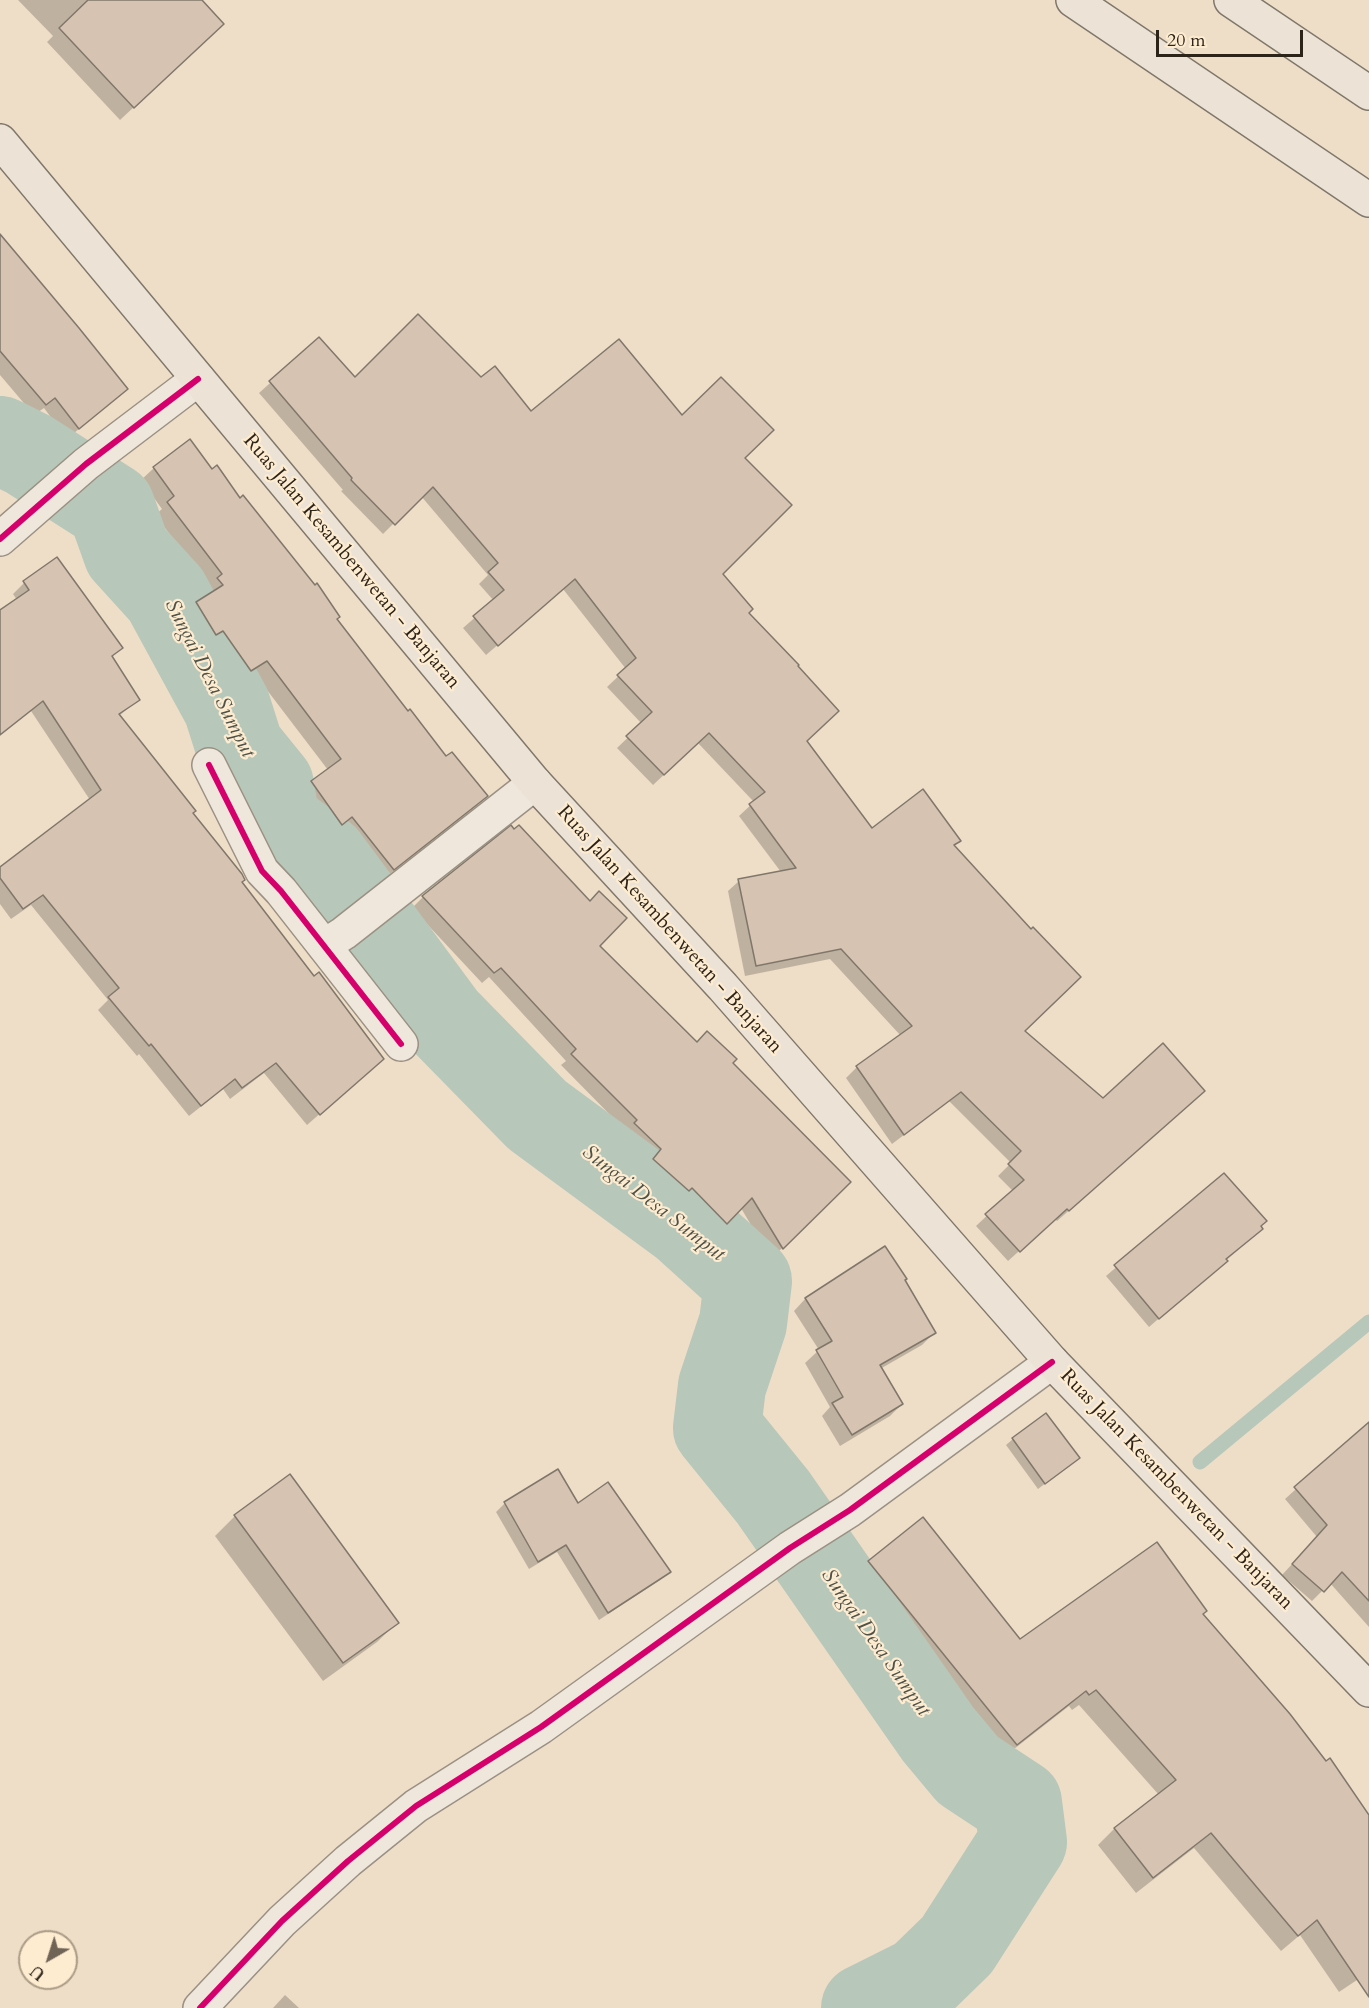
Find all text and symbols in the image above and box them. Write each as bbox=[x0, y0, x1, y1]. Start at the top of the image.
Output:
scale bar bbox=[1159, 18, 1306, 56]
text: 20 m bbox=[1167, 28, 1206, 53]
street label: Ruas Jalan Kesambenwetan - Banjaran bbox=[237, 430, 465, 694]
water label: Sungai Desa Sumput bbox=[158, 596, 260, 762]
street label: Ruas Jalan Kesambenwetan - Banjaran bbox=[551, 801, 787, 1059]
water label: Sungai Desa Sumput bbox=[577, 1140, 729, 1268]
street label: Ruas Jalan Kesambenwetan - Banjaran bbox=[1054, 1365, 1298, 1615]
water label: Sungai Desa Sumput bbox=[815, 1564, 935, 1722]
north arrow bbox=[18, 1930, 78, 1990]
text: U bbox=[26, 1960, 50, 1985]

